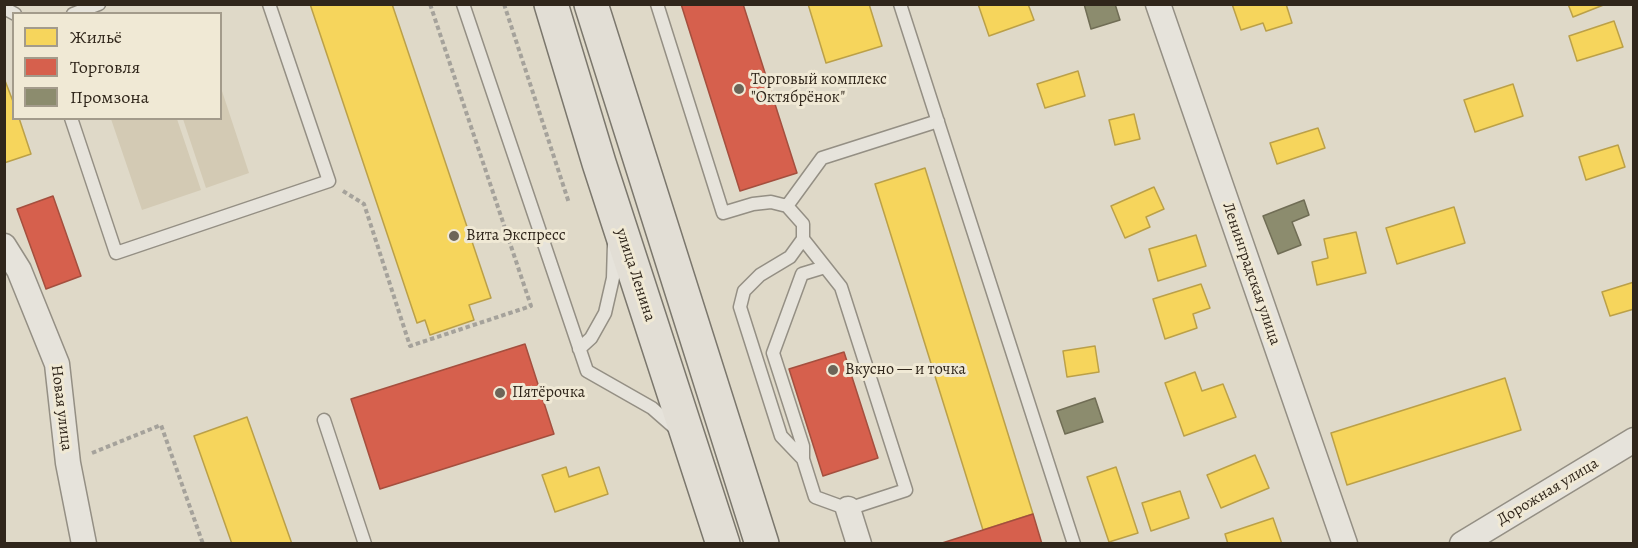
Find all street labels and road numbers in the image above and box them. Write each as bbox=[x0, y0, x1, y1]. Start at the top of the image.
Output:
street label: Ленинградская улица bbox=[1218, 200, 1284, 348]
street label: улица Ленина bbox=[611, 226, 659, 324]
street label: Новая улица bbox=[46, 364, 76, 452]
street label: Дорожная улица bbox=[1494, 454, 1602, 530]

